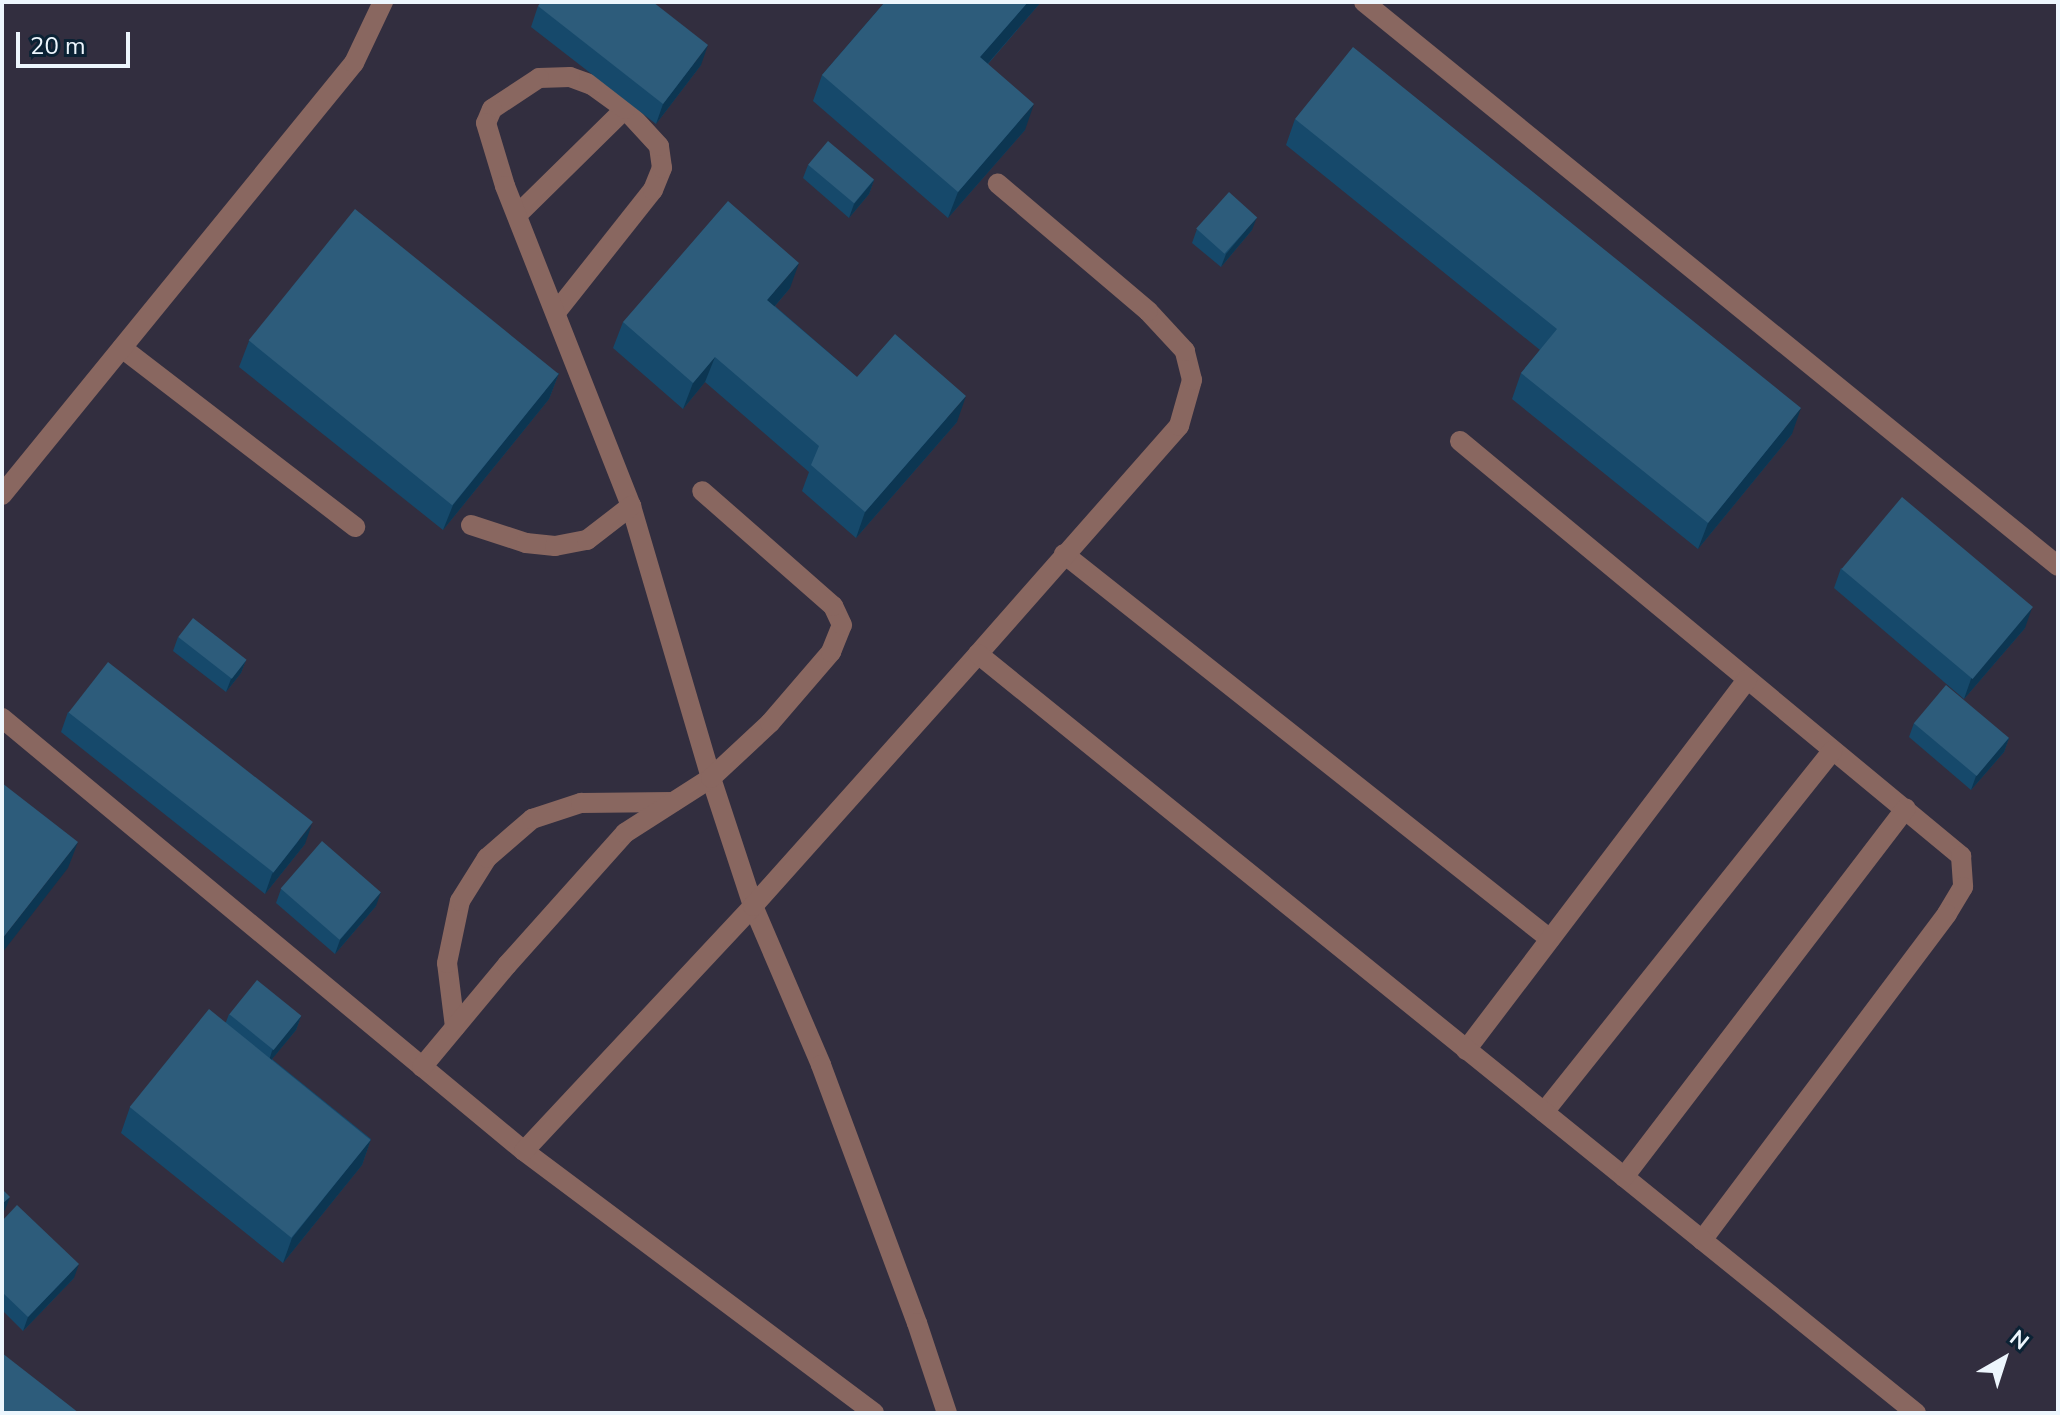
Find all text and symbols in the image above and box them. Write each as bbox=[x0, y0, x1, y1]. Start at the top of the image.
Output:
scale bar bbox=[20, 16, 134, 66]
text: 20 m bbox=[30, 30, 86, 62]
north arrow bbox=[1964, 1319, 2044, 1399]
text: N bbox=[2003, 1324, 2035, 1357]

